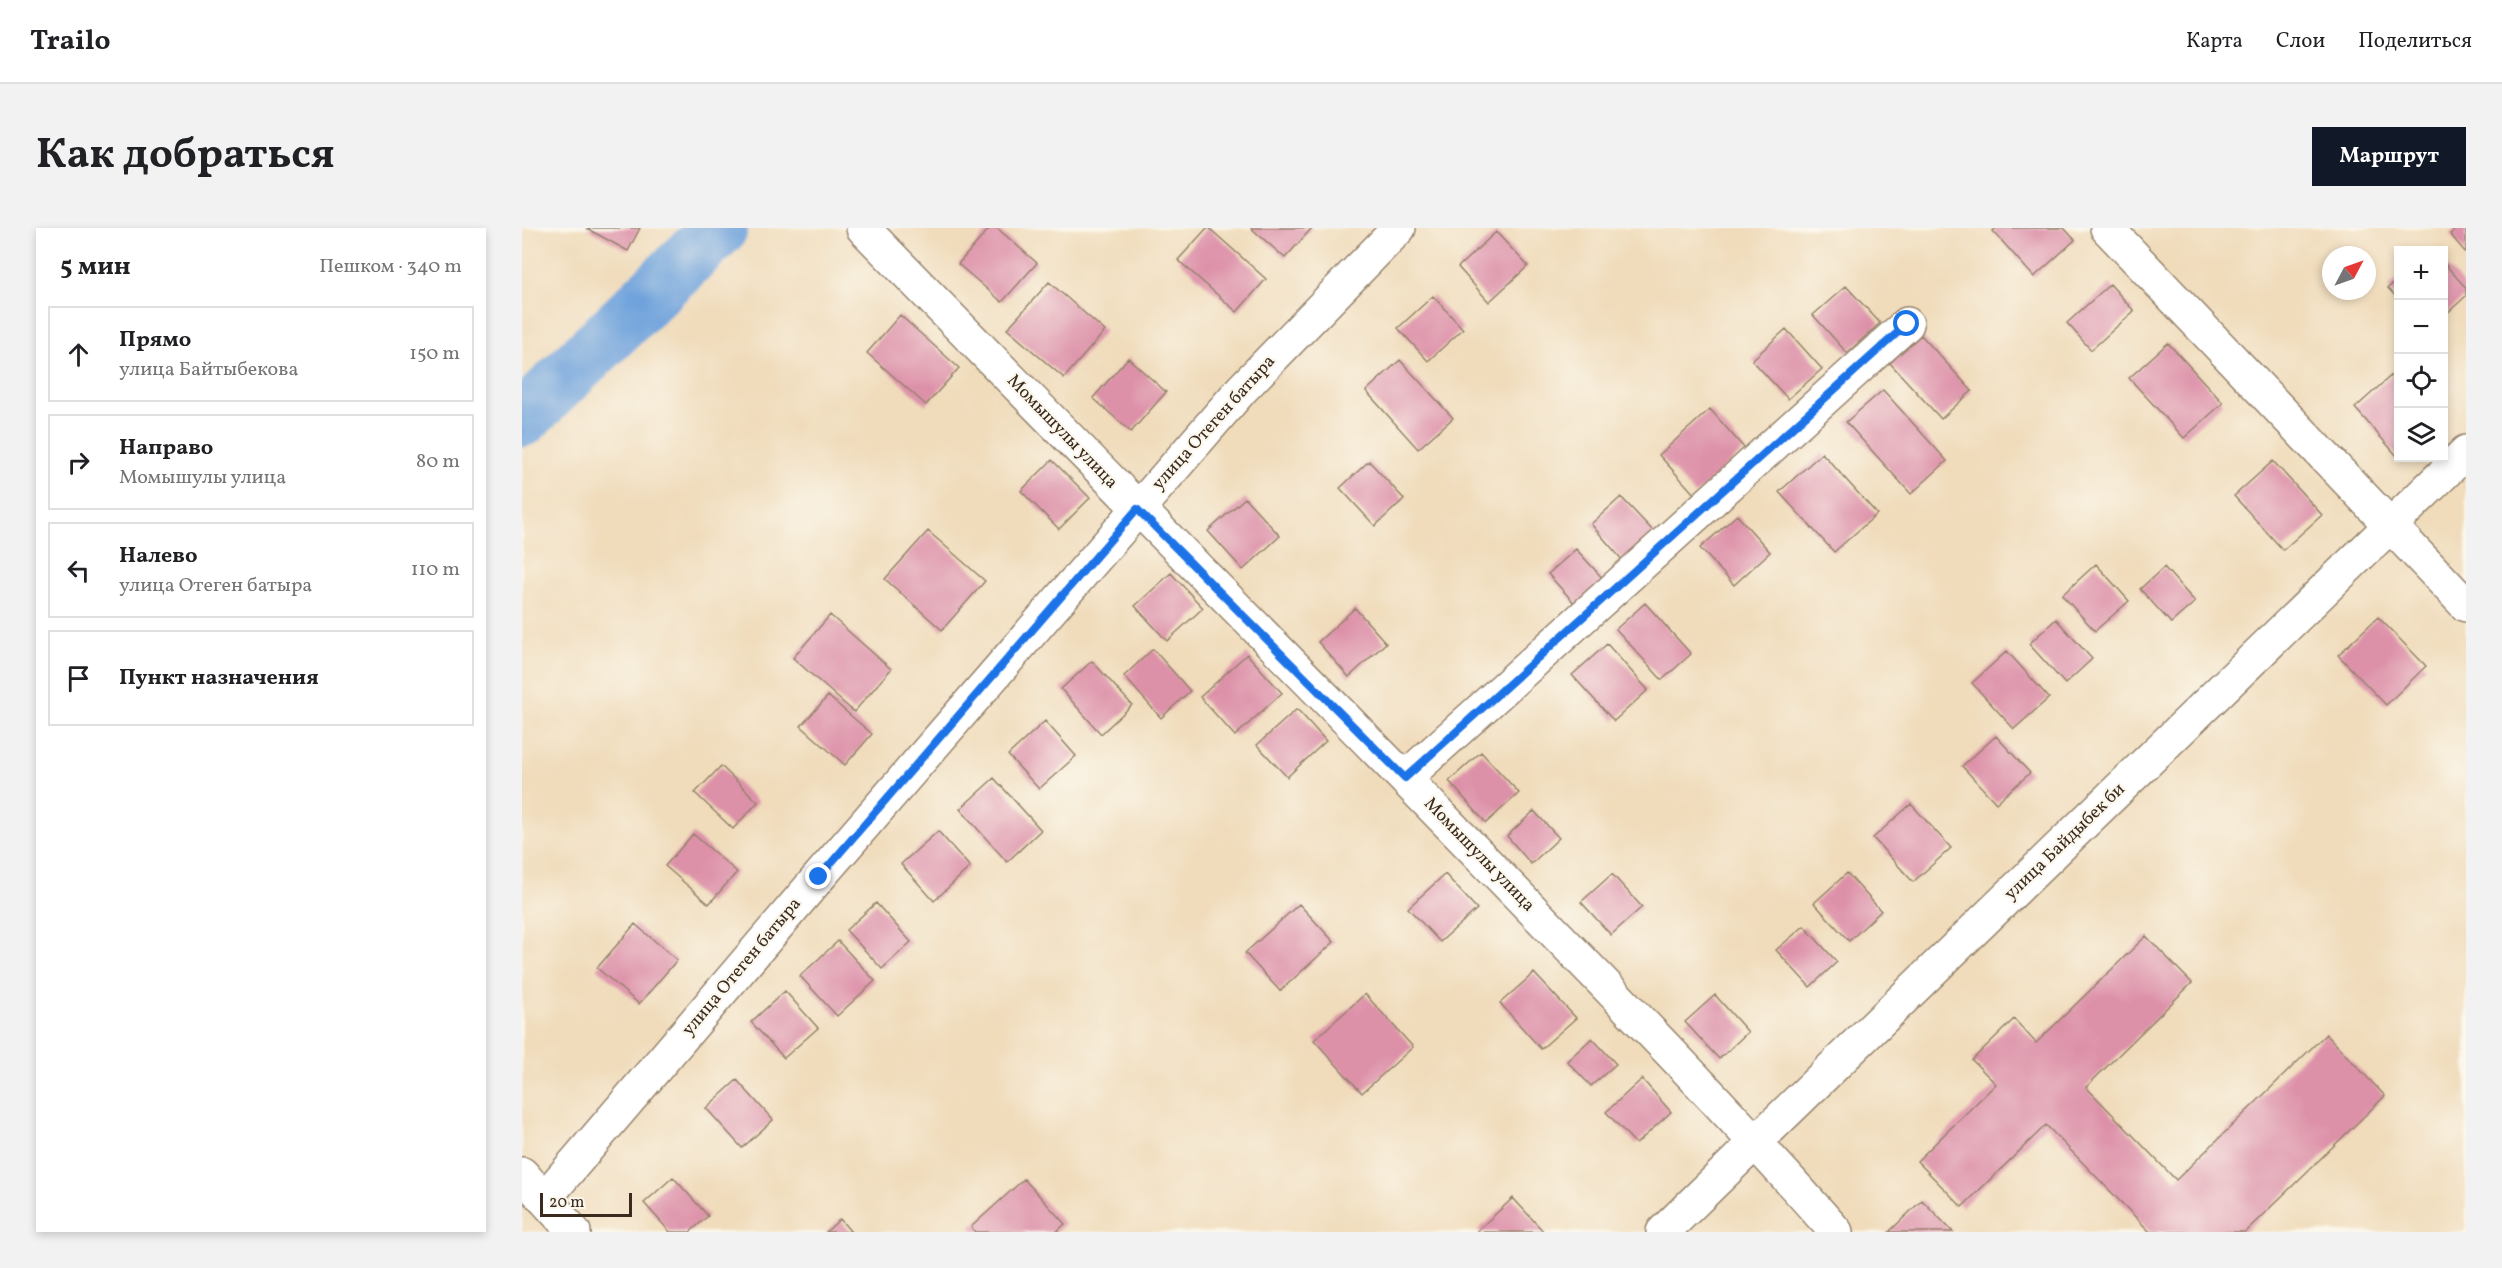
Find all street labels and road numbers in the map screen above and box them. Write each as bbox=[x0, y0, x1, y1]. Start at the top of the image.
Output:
street label: улица Отеген батыра bbox=[1147, 350, 1282, 496]
street label: Момышулы улица bbox=[1001, 369, 1123, 495]
street label: улица Байдыбек би bbox=[1999, 778, 2131, 906]
street label: Момышулы улица bbox=[1418, 792, 1540, 918]
street label: улица Отеген батыра bbox=[677, 892, 808, 1042]

